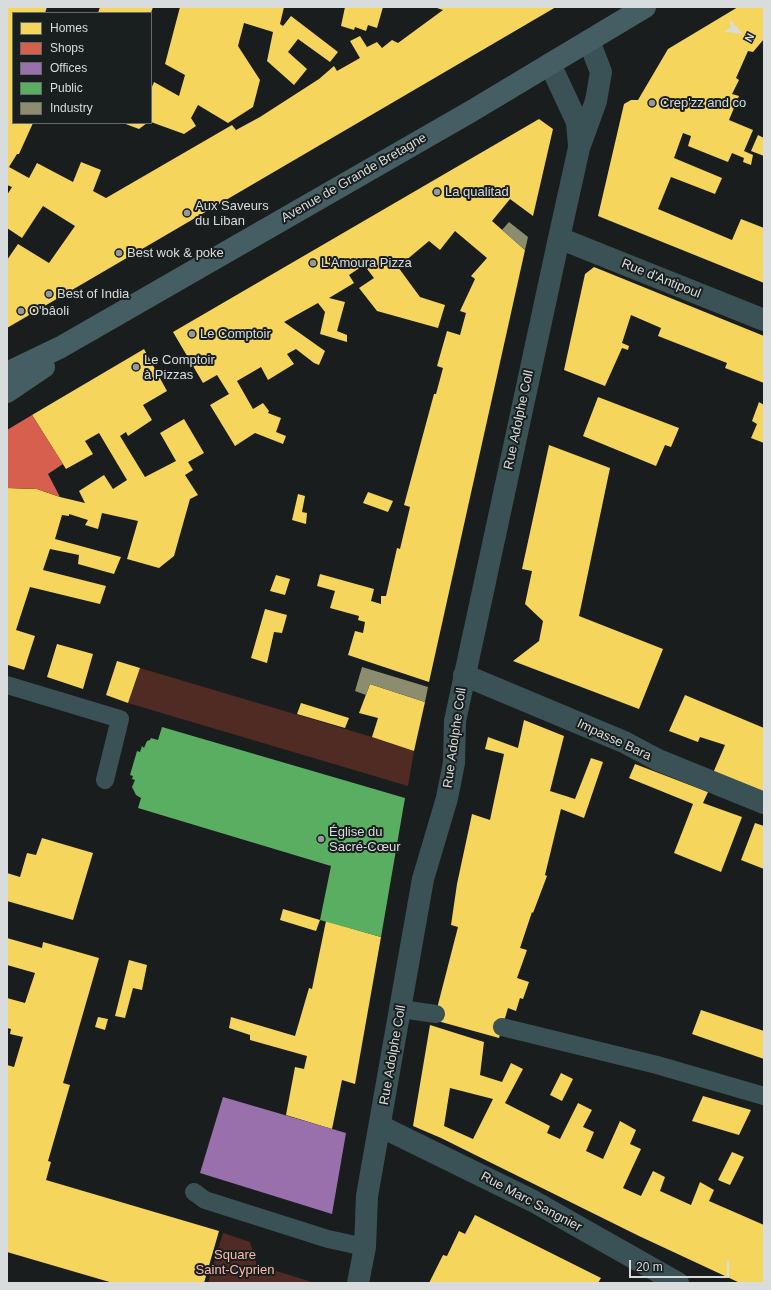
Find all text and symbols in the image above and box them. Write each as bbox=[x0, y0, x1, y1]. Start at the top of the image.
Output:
legend bbox=[12, 12, 152, 124]
north arrow bbox=[719, 12, 759, 52]
text: Homes bbox=[50, 21, 88, 35]
text: N bbox=[742, 31, 757, 44]
text: Shops bbox=[50, 41, 84, 55]
text: Offices bbox=[50, 61, 87, 75]
text: Public bbox=[50, 81, 83, 95]
place label: Crep'zz and co bbox=[660, 95, 746, 111]
marker: Crep'zz and co bbox=[647, 98, 657, 108]
text: Industry bbox=[50, 101, 93, 115]
street label: Avenue de Grande Bretagne bbox=[279, 130, 429, 226]
place label: La qualitad bbox=[445, 184, 509, 200]
marker: La qualitad bbox=[432, 187, 442, 197]
place label: Aux Saveurs du Liban bbox=[195, 198, 269, 229]
marker: Aux Saveurs du Liban bbox=[182, 208, 192, 218]
place label: Best wok & poke bbox=[127, 245, 224, 261]
marker: Best wok & poke bbox=[114, 248, 124, 258]
place label: L'Amoura Pizza bbox=[321, 255, 412, 271]
street label: Rue d'Antipoul bbox=[619, 256, 703, 302]
marker: L'Amoura Pizza bbox=[308, 258, 318, 268]
place label: Best of India bbox=[57, 286, 129, 302]
marker: Best of India bbox=[44, 289, 54, 299]
place label: O'bâoli bbox=[29, 303, 69, 319]
marker: O'bâoli bbox=[16, 306, 26, 316]
place label: Le Comptoir bbox=[200, 326, 271, 342]
marker: Le Comptoir bbox=[187, 329, 197, 339]
place label: Le Comptoir à Pizzas bbox=[144, 352, 215, 383]
marker: Le Comptoir à Pizzas bbox=[131, 362, 141, 372]
street label: Rue Adolphe Coll bbox=[501, 369, 537, 471]
street label: Rue Adolphe Coll bbox=[440, 687, 470, 789]
street label: Impasse Bara bbox=[574, 716, 654, 764]
place label: Église du Sacré-Cœur bbox=[329, 824, 401, 855]
marker: Église du Sacré-Cœur bbox=[316, 834, 326, 844]
street label: Rue Adolphe Coll bbox=[377, 1004, 409, 1106]
street label: Rue Marc Sangnier bbox=[478, 1169, 584, 1235]
park label: Square Saint-Cyprien bbox=[196, 1247, 274, 1278]
scale bar bbox=[631, 1252, 731, 1278]
text: 20 m bbox=[636, 1260, 663, 1274]

